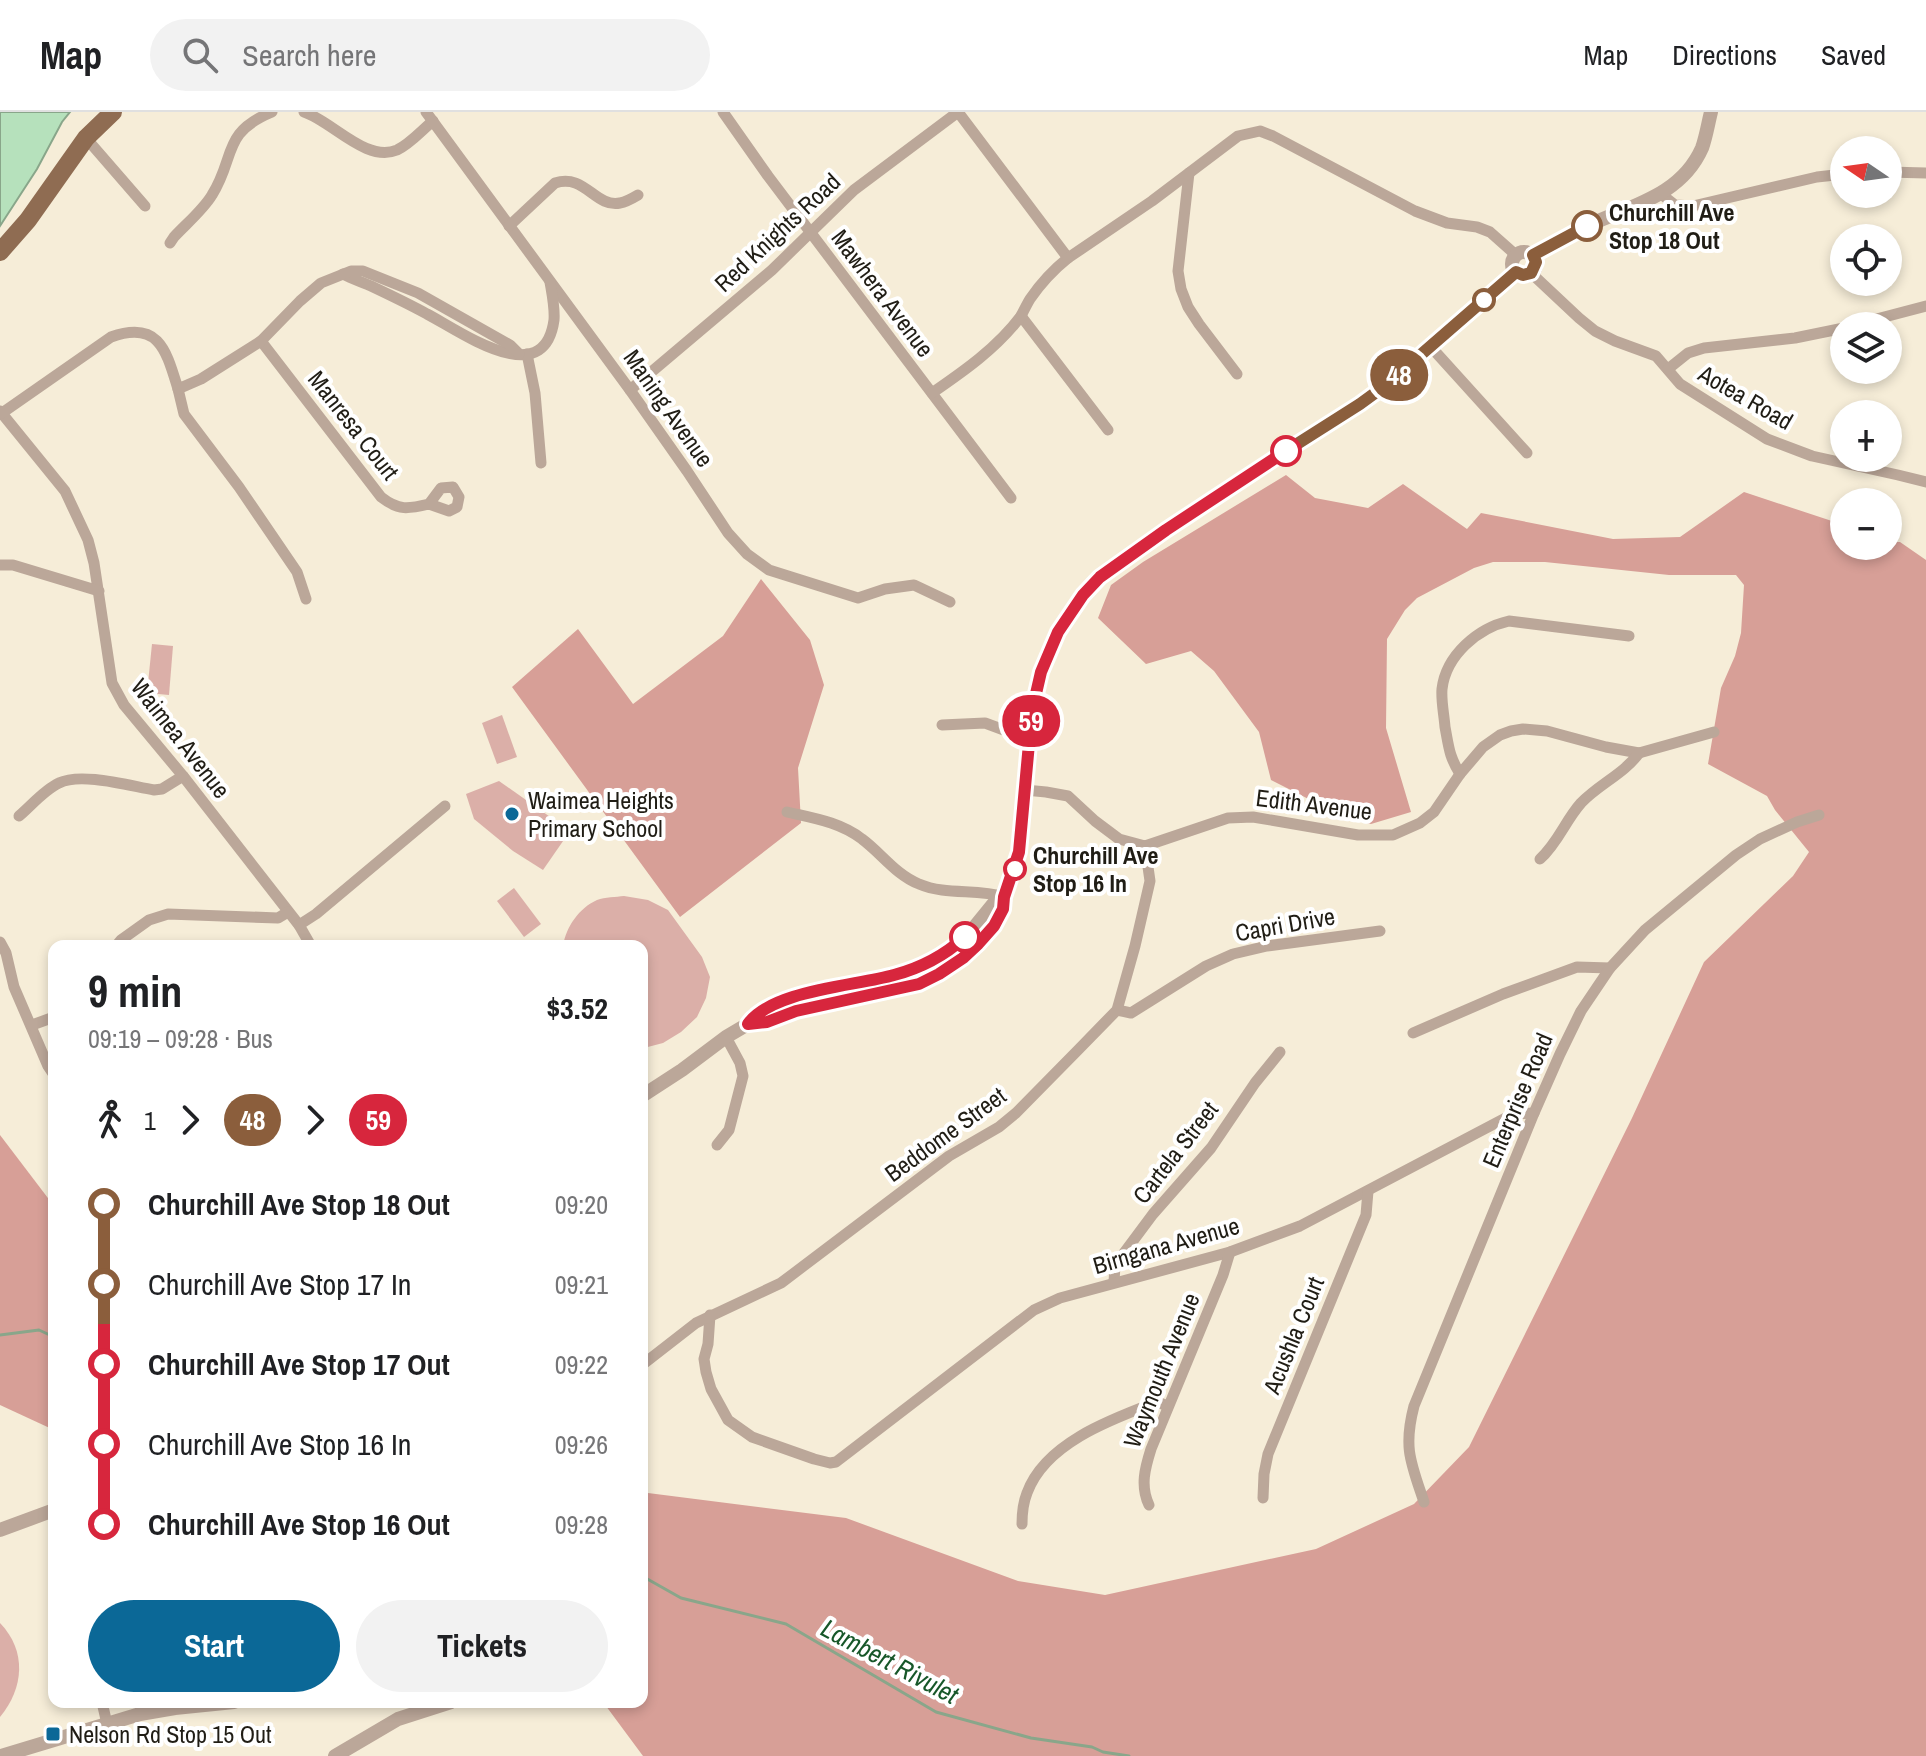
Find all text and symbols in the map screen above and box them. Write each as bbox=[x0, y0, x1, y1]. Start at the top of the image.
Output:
search box bbox=[150, 19, 710, 91]
text: Map bbox=[40, 30, 102, 81]
icon: search bbox=[178, 33, 222, 77]
text: Search here bbox=[242, 35, 376, 75]
text: Map bbox=[1584, 36, 1628, 74]
text: Directions bbox=[1672, 36, 1777, 74]
text: Saved bbox=[1821, 36, 1886, 74]
north arrow bbox=[1830, 136, 1902, 208]
map controls bbox=[1830, 136, 1902, 560]
street label: Red Knights Road bbox=[707, 165, 847, 299]
place label: Churchill Ave Stop 18 Out bbox=[1609, 196, 1734, 256]
marker: Churchill Ave Stop 18 Out bbox=[1572, 211, 1602, 241]
street label: Mawhera Avenue bbox=[825, 223, 941, 363]
button: locate bbox=[1830, 224, 1902, 296]
unlabelled marker bbox=[1473, 289, 1495, 311]
button: layers bbox=[1830, 312, 1902, 384]
street label: Maning Avenue bbox=[617, 343, 721, 473]
line badge: 48 bbox=[1363, 349, 1435, 401]
text: 48 bbox=[1386, 356, 1412, 394]
street label: Aotea Road bbox=[1692, 357, 1799, 437]
street label: Manresa Court bbox=[301, 364, 407, 487]
button: + bbox=[1830, 400, 1902, 472]
unlabelled marker bbox=[1271, 436, 1301, 466]
button: − bbox=[1830, 488, 1902, 560]
street label: Waimea Avenue bbox=[124, 672, 238, 804]
line badge: 59 bbox=[995, 695, 1067, 747]
text: 59 bbox=[1018, 702, 1044, 740]
street label: Edith Avenue bbox=[1254, 781, 1374, 827]
place label: Waimea Heights Primary School bbox=[528, 784, 674, 844]
marker: Waimea Heights Primary School bbox=[503, 805, 521, 823]
place label: Churchill Ave Stop 16 In bbox=[1033, 839, 1158, 899]
marker: Churchill Ave Stop 16 In bbox=[1004, 858, 1026, 880]
street label: Capri Drive bbox=[1233, 900, 1337, 948]
unlabelled marker bbox=[950, 922, 980, 952]
text: 9 min bbox=[88, 961, 182, 1021]
text: $3.52 bbox=[546, 988, 608, 1028]
text: 09:19 – 09:28 · Bus bbox=[88, 1021, 273, 1056]
street label: Enterprise Road bbox=[1474, 1028, 1560, 1172]
street label: Beddome Street bbox=[878, 1079, 1012, 1189]
street label: Cartela Street bbox=[1125, 1094, 1225, 1210]
icon: walk bbox=[88, 1098, 132, 1142]
icon: forward bbox=[168, 1098, 212, 1142]
icon: forward bbox=[293, 1098, 337, 1142]
text: 48 bbox=[240, 1101, 265, 1139]
text: 59 bbox=[365, 1101, 391, 1139]
text: 1 bbox=[144, 1103, 156, 1138]
text: Churchill Ave Stop 18 Out bbox=[148, 1184, 450, 1224]
text: 09:20 bbox=[555, 1187, 608, 1222]
street label: Birngana Avenue bbox=[1089, 1209, 1243, 1281]
text: Churchill Ave Stop 17 In bbox=[148, 1264, 412, 1304]
text: 09:21 bbox=[555, 1267, 608, 1302]
street label: Acushla Court bbox=[1255, 1271, 1331, 1399]
street label: Waymouth Avenue bbox=[1115, 1288, 1207, 1452]
text: Churchill Ave Stop 17 Out bbox=[148, 1344, 450, 1384]
text: 09:22 bbox=[555, 1347, 608, 1382]
text: Churchill Ave Stop 16 In bbox=[148, 1424, 412, 1464]
text: 09:26 bbox=[555, 1427, 608, 1462]
text: Churchill Ave Stop 16 Out bbox=[148, 1504, 450, 1544]
text: 09:28 bbox=[555, 1507, 608, 1542]
button: Start bbox=[88, 1600, 340, 1692]
button: Tickets bbox=[356, 1600, 608, 1692]
water label: Lambert Rivulet bbox=[815, 1610, 966, 1712]
place label: Nelson Rd Stop 15 Out bbox=[69, 1718, 272, 1750]
marker: Nelson Rd Stop 15 Out bbox=[44, 1725, 62, 1743]

